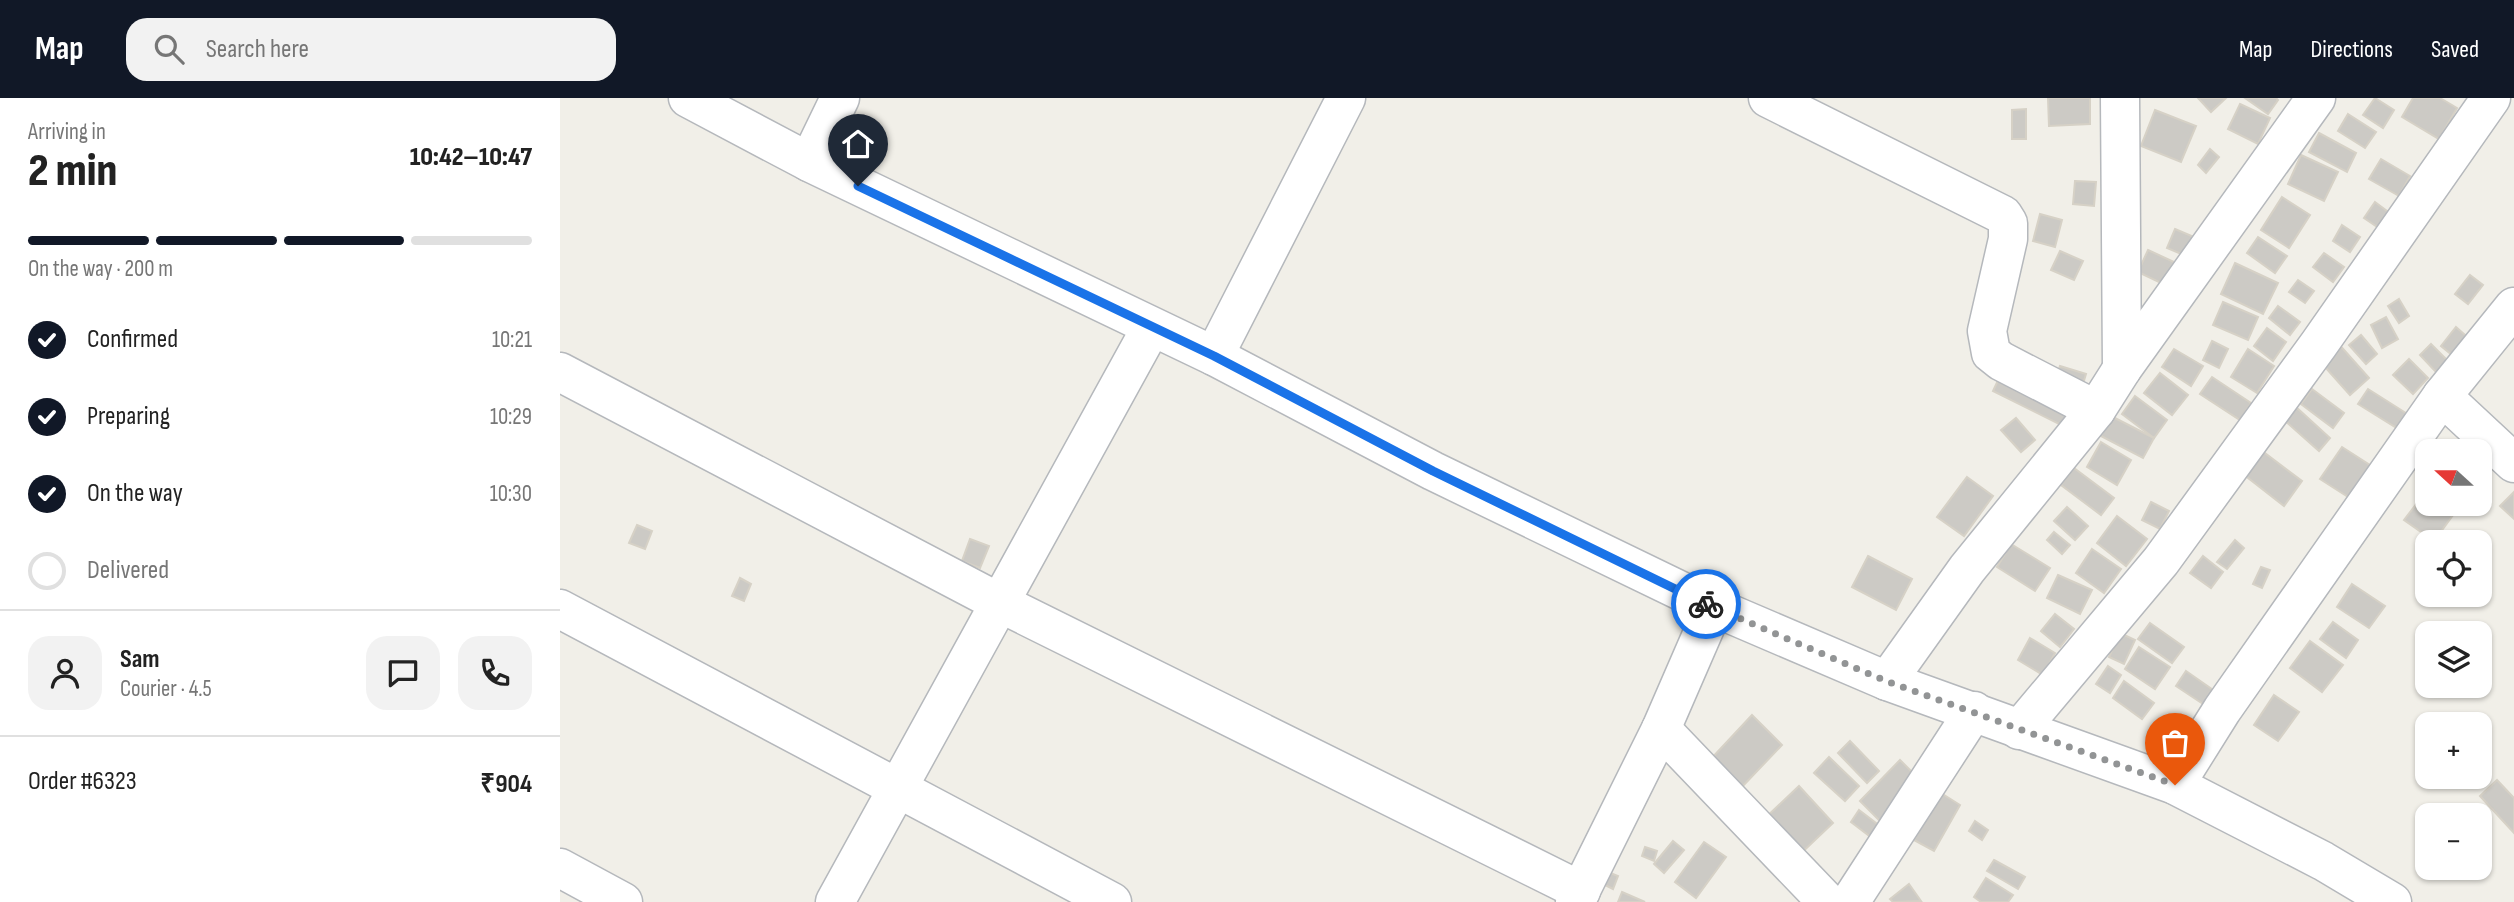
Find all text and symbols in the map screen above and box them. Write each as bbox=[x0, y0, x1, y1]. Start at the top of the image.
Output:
search box bbox=[126, 18, 616, 81]
text: Map bbox=[35, 29, 84, 69]
icon: search bbox=[150, 30, 188, 68]
text: Search here bbox=[206, 34, 309, 65]
text: Map bbox=[2239, 35, 2272, 64]
text: Directions bbox=[2310, 35, 2393, 64]
text: Saved bbox=[2431, 35, 2479, 64]
pin bbox=[828, 114, 888, 186]
text: Arriving in bbox=[28, 118, 106, 146]
icon: home bbox=[839, 125, 877, 163]
text: 10:42–10:47 bbox=[410, 142, 532, 173]
text: 2 min bbox=[28, 144, 117, 199]
text: On the way · 200 m bbox=[28, 255, 173, 283]
icon: check bbox=[28, 321, 66, 359]
text: Confirmed bbox=[87, 324, 178, 355]
text: 10:21 bbox=[492, 326, 532, 354]
icon: check bbox=[28, 398, 66, 436]
text: Preparing bbox=[87, 401, 170, 432]
text: 10:29 bbox=[490, 403, 532, 431]
north arrow bbox=[2415, 439, 2492, 516]
map controls bbox=[2415, 439, 2492, 880]
icon: check bbox=[28, 475, 66, 513]
text: On the way bbox=[87, 478, 183, 509]
text: 10:30 bbox=[490, 480, 532, 508]
button: locate bbox=[2415, 530, 2492, 607]
text: Delivered bbox=[87, 555, 169, 586]
courier bbox=[1671, 569, 1741, 639]
icon: bike bbox=[1687, 585, 1725, 623]
button: layers bbox=[2415, 621, 2492, 698]
button: person bbox=[28, 636, 102, 710]
button: chat bbox=[366, 636, 440, 710]
button: phone bbox=[458, 636, 532, 710]
text: Sam bbox=[120, 644, 160, 675]
text: Courier · 4.5 bbox=[120, 675, 212, 703]
button: + bbox=[2415, 712, 2492, 789]
pin bbox=[2145, 713, 2205, 785]
icon: bag bbox=[2156, 724, 2194, 762]
text: Order #6323 bbox=[28, 766, 137, 797]
text: ₹904 bbox=[480, 769, 532, 800]
button: − bbox=[2415, 803, 2492, 880]

